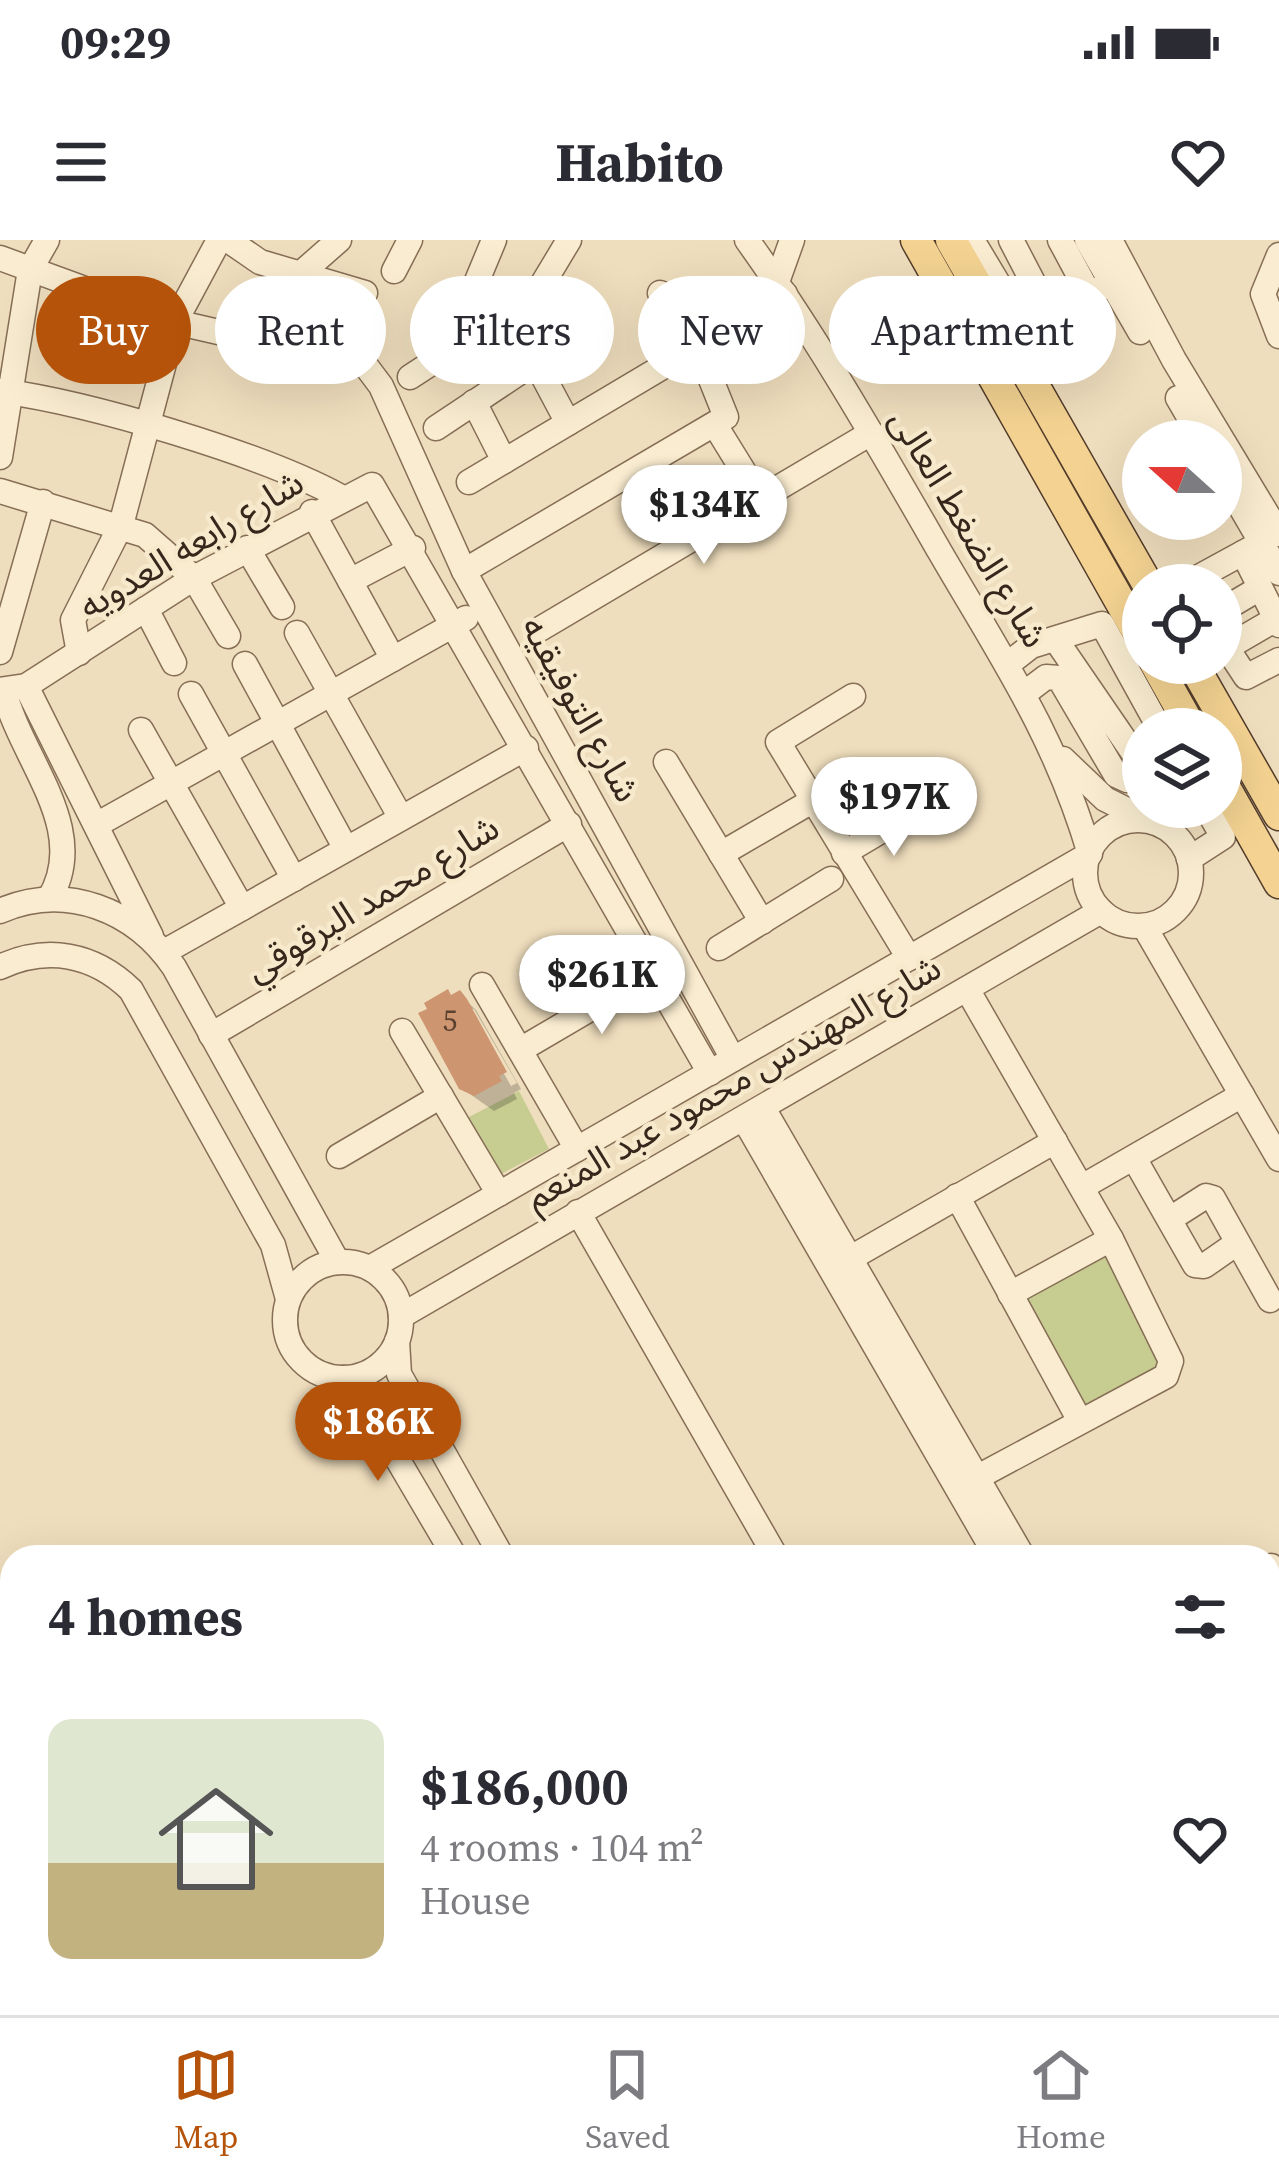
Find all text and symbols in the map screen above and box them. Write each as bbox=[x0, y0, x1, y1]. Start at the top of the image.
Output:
text: 09:29 bbox=[60, 11, 171, 73]
text: Habito bbox=[555, 125, 724, 199]
icon: menu bbox=[48, 129, 114, 195]
icon: heart bbox=[1165, 129, 1231, 195]
chip: Buy bbox=[36, 276, 191, 384]
chip: Rent bbox=[215, 276, 386, 384]
chip: Filters bbox=[410, 276, 614, 384]
chip: New bbox=[638, 276, 805, 384]
chip: Apartment bbox=[829, 276, 1116, 384]
street label: شارع الضغط العالى bbox=[877, 399, 1060, 658]
north arrow bbox=[1122, 420, 1242, 540]
map controls bbox=[1122, 420, 1242, 828]
street label: شارع رابعه العدويه bbox=[70, 458, 313, 632]
pin: $134K bbox=[620, 465, 788, 567]
text: $134K bbox=[648, 477, 760, 530]
button: locate bbox=[1122, 564, 1242, 684]
street label: شارع التوفيقيه bbox=[508, 607, 652, 812]
button: layers bbox=[1122, 708, 1242, 828]
pin: $197K bbox=[810, 757, 978, 859]
text: $197K bbox=[838, 769, 950, 822]
street label: شارع محمد البرقوقي bbox=[236, 803, 510, 996]
pin: $261K bbox=[518, 935, 686, 1037]
street label: شارع المهندس محمود عبد المنعم bbox=[516, 943, 951, 1224]
text: $261K bbox=[546, 947, 658, 1000]
house number: 5 bbox=[443, 1000, 458, 1041]
pin: $186K bbox=[294, 1382, 462, 1484]
text: $186K bbox=[322, 1394, 434, 1447]
text: 4 homes bbox=[48, 1582, 243, 1652]
icon: filters bbox=[1167, 1584, 1233, 1650]
text: $186,000 bbox=[420, 1751, 629, 1821]
icon: home bbox=[144, 1767, 288, 1911]
icon: heart bbox=[1167, 1806, 1233, 1872]
text: 4 rooms · 104 m² bbox=[420, 1821, 704, 1874]
text: House bbox=[420, 1874, 531, 1927]
tab: Map bbox=[173, 2042, 239, 2159]
tab: Saved bbox=[585, 2042, 670, 2159]
tab: Home bbox=[1016, 2042, 1106, 2159]

